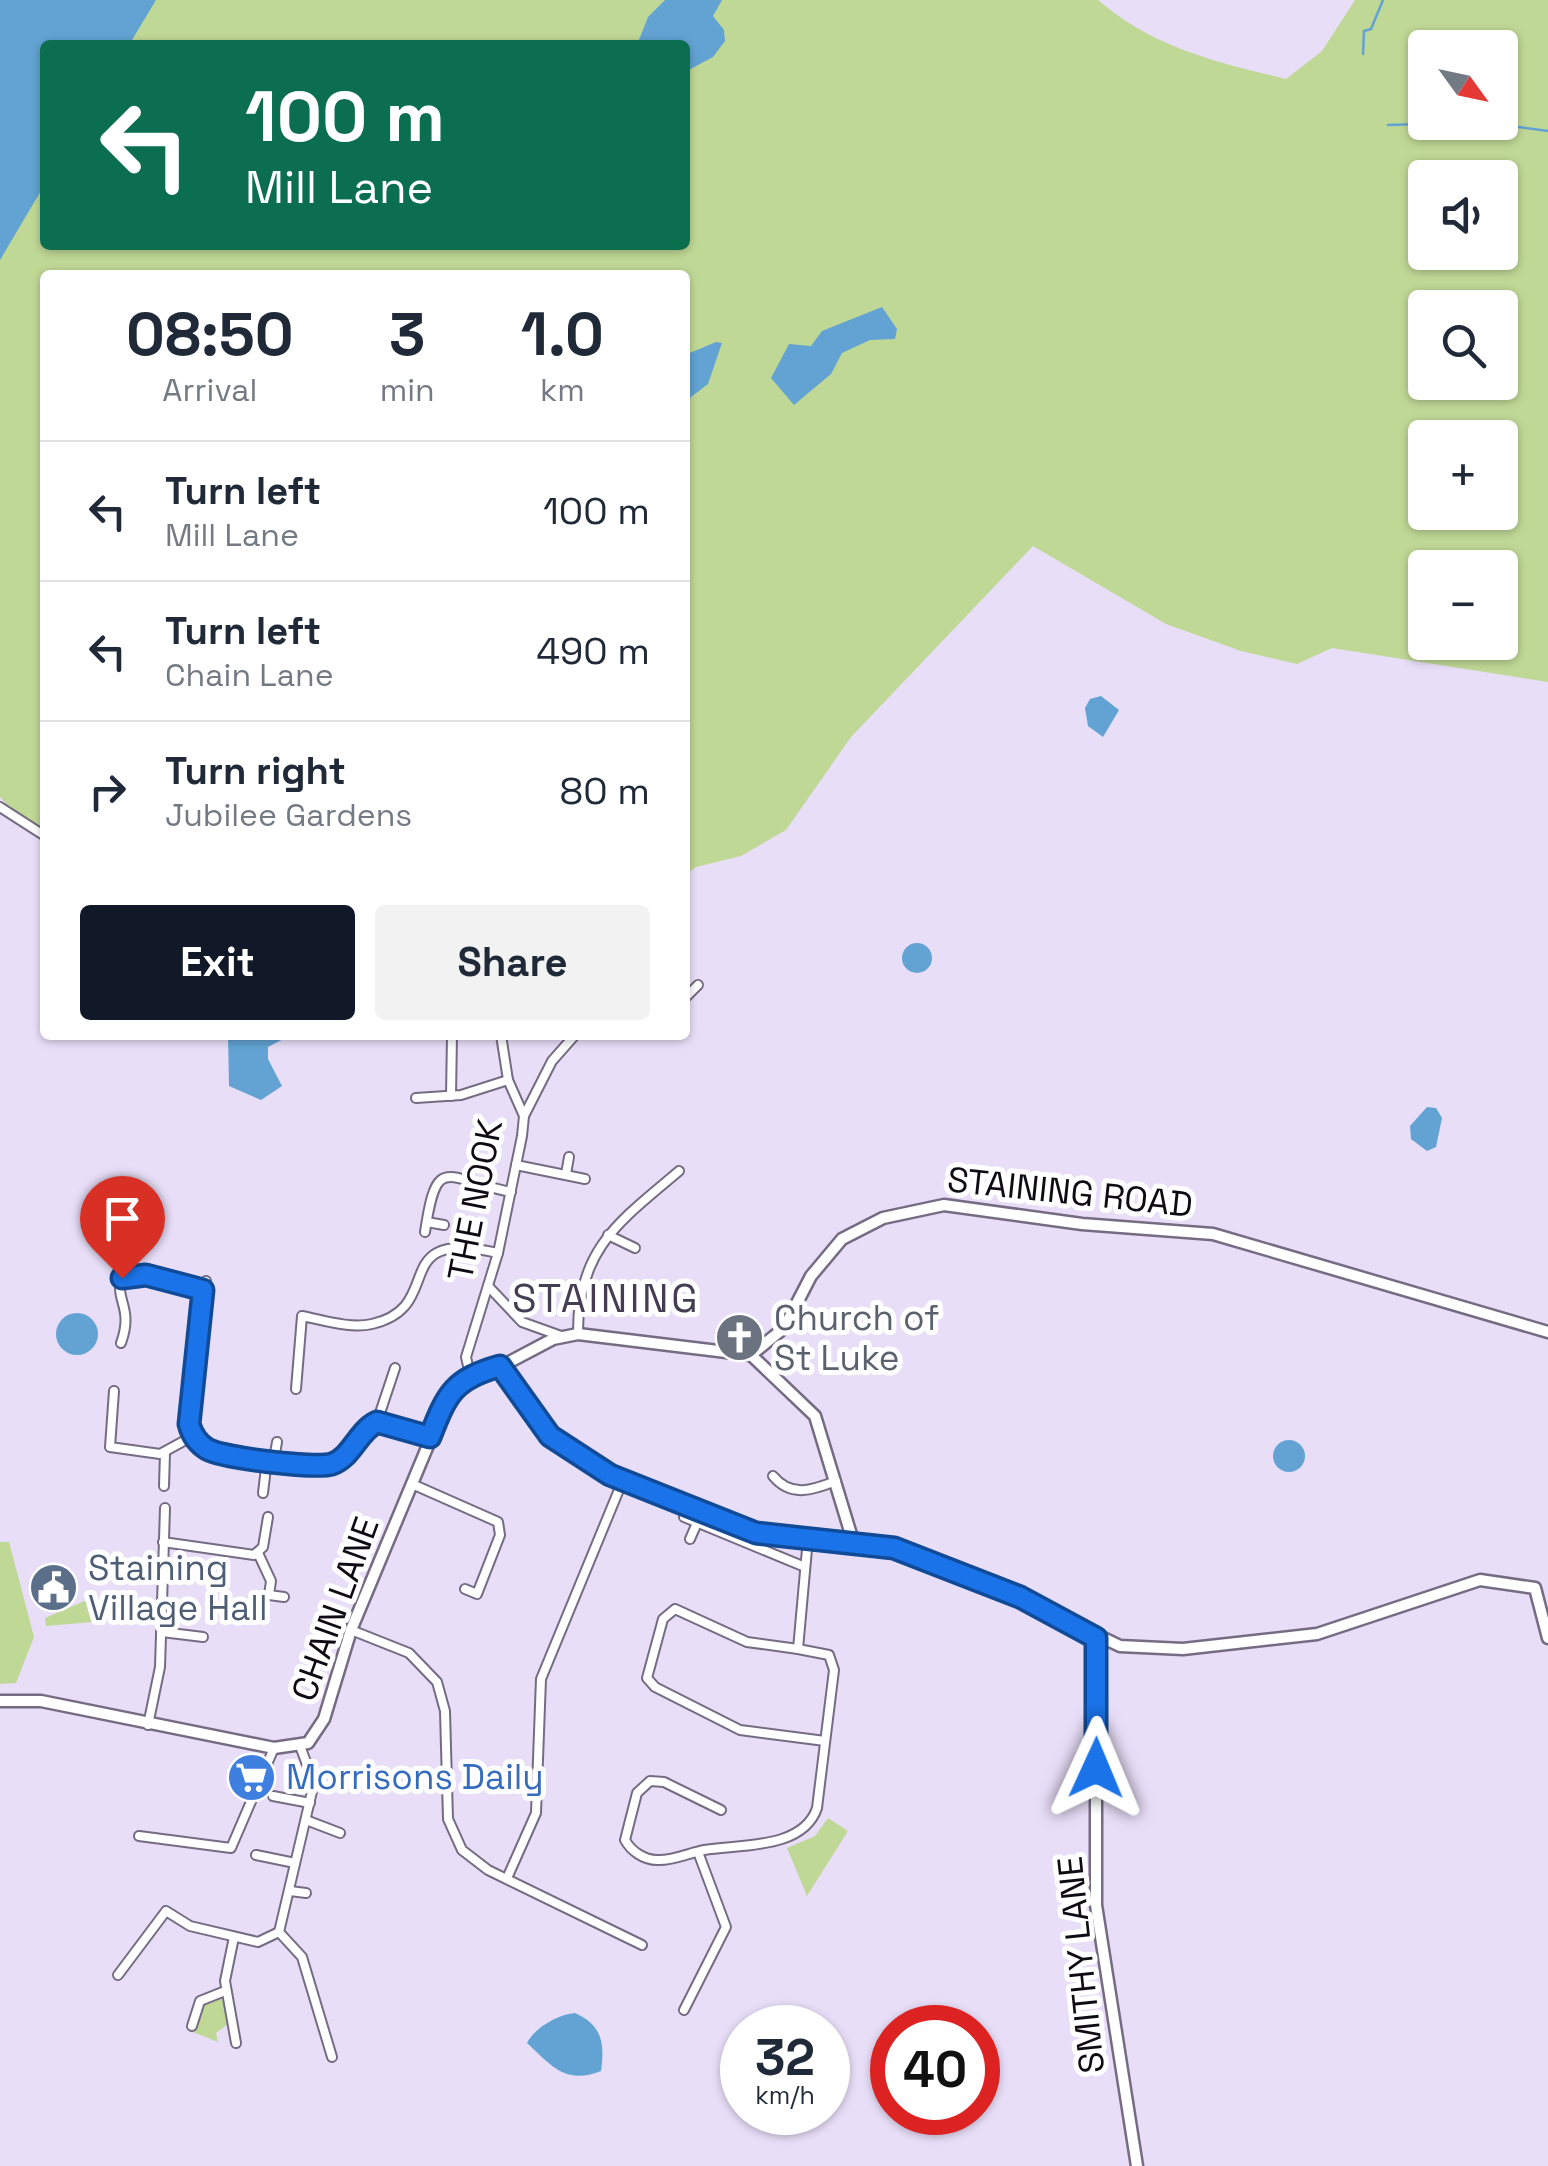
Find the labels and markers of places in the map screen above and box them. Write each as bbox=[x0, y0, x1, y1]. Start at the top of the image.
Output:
pin bbox=[80, 1176, 165, 1279]
place label: Church of St Luke bbox=[774, 1296, 939, 1380]
church icon: Church of St Luke bbox=[713, 1312, 765, 1364]
place label: Staining Village Hall bbox=[88, 1546, 267, 1630]
public building icon: Staining Village Hall bbox=[27, 1562, 79, 1614]
supermarket icon: Morrisons Daily bbox=[225, 1751, 277, 1803]
place label: Morrisons Daily bbox=[286, 1755, 544, 1799]

